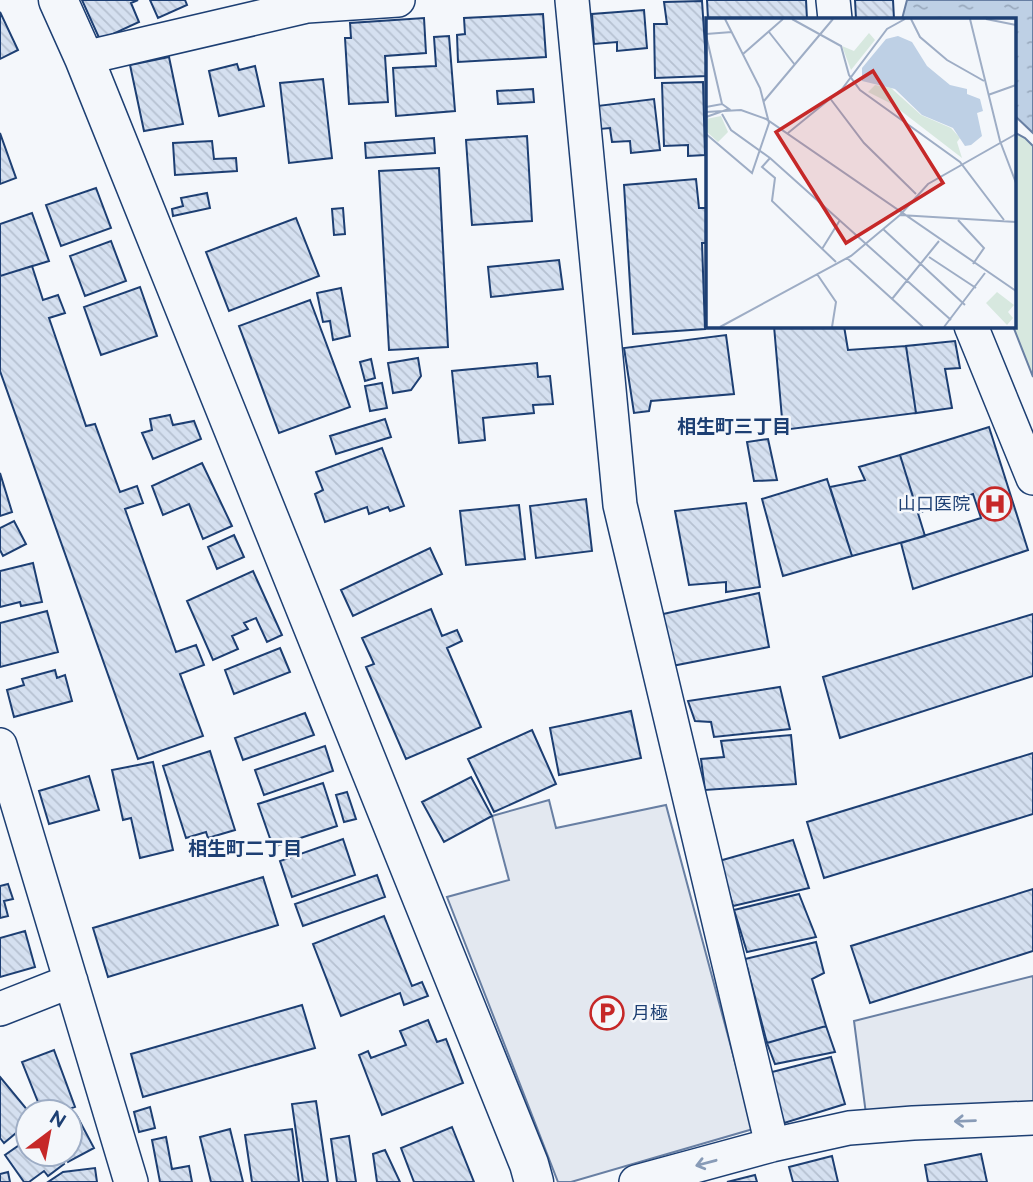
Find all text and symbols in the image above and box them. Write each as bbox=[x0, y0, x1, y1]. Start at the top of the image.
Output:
inset map bbox=[706, 18, 1016, 327]
district label: 相生町三丁目 bbox=[677, 415, 791, 437]
hospital icon: 山口医院 bbox=[976, 485, 1014, 523]
place label: 山口医院 bbox=[898, 493, 970, 514]
district label: 相生町二丁目 bbox=[188, 837, 302, 859]
parking icon: 月極 bbox=[588, 994, 626, 1032]
place label: 月極 bbox=[632, 1002, 668, 1023]
north arrow bbox=[14, 1098, 84, 1168]
text: N bbox=[46, 1105, 70, 1132]
one-way arrow bbox=[954, 1115, 977, 1128]
one-way arrow bbox=[695, 1157, 717, 1170]

